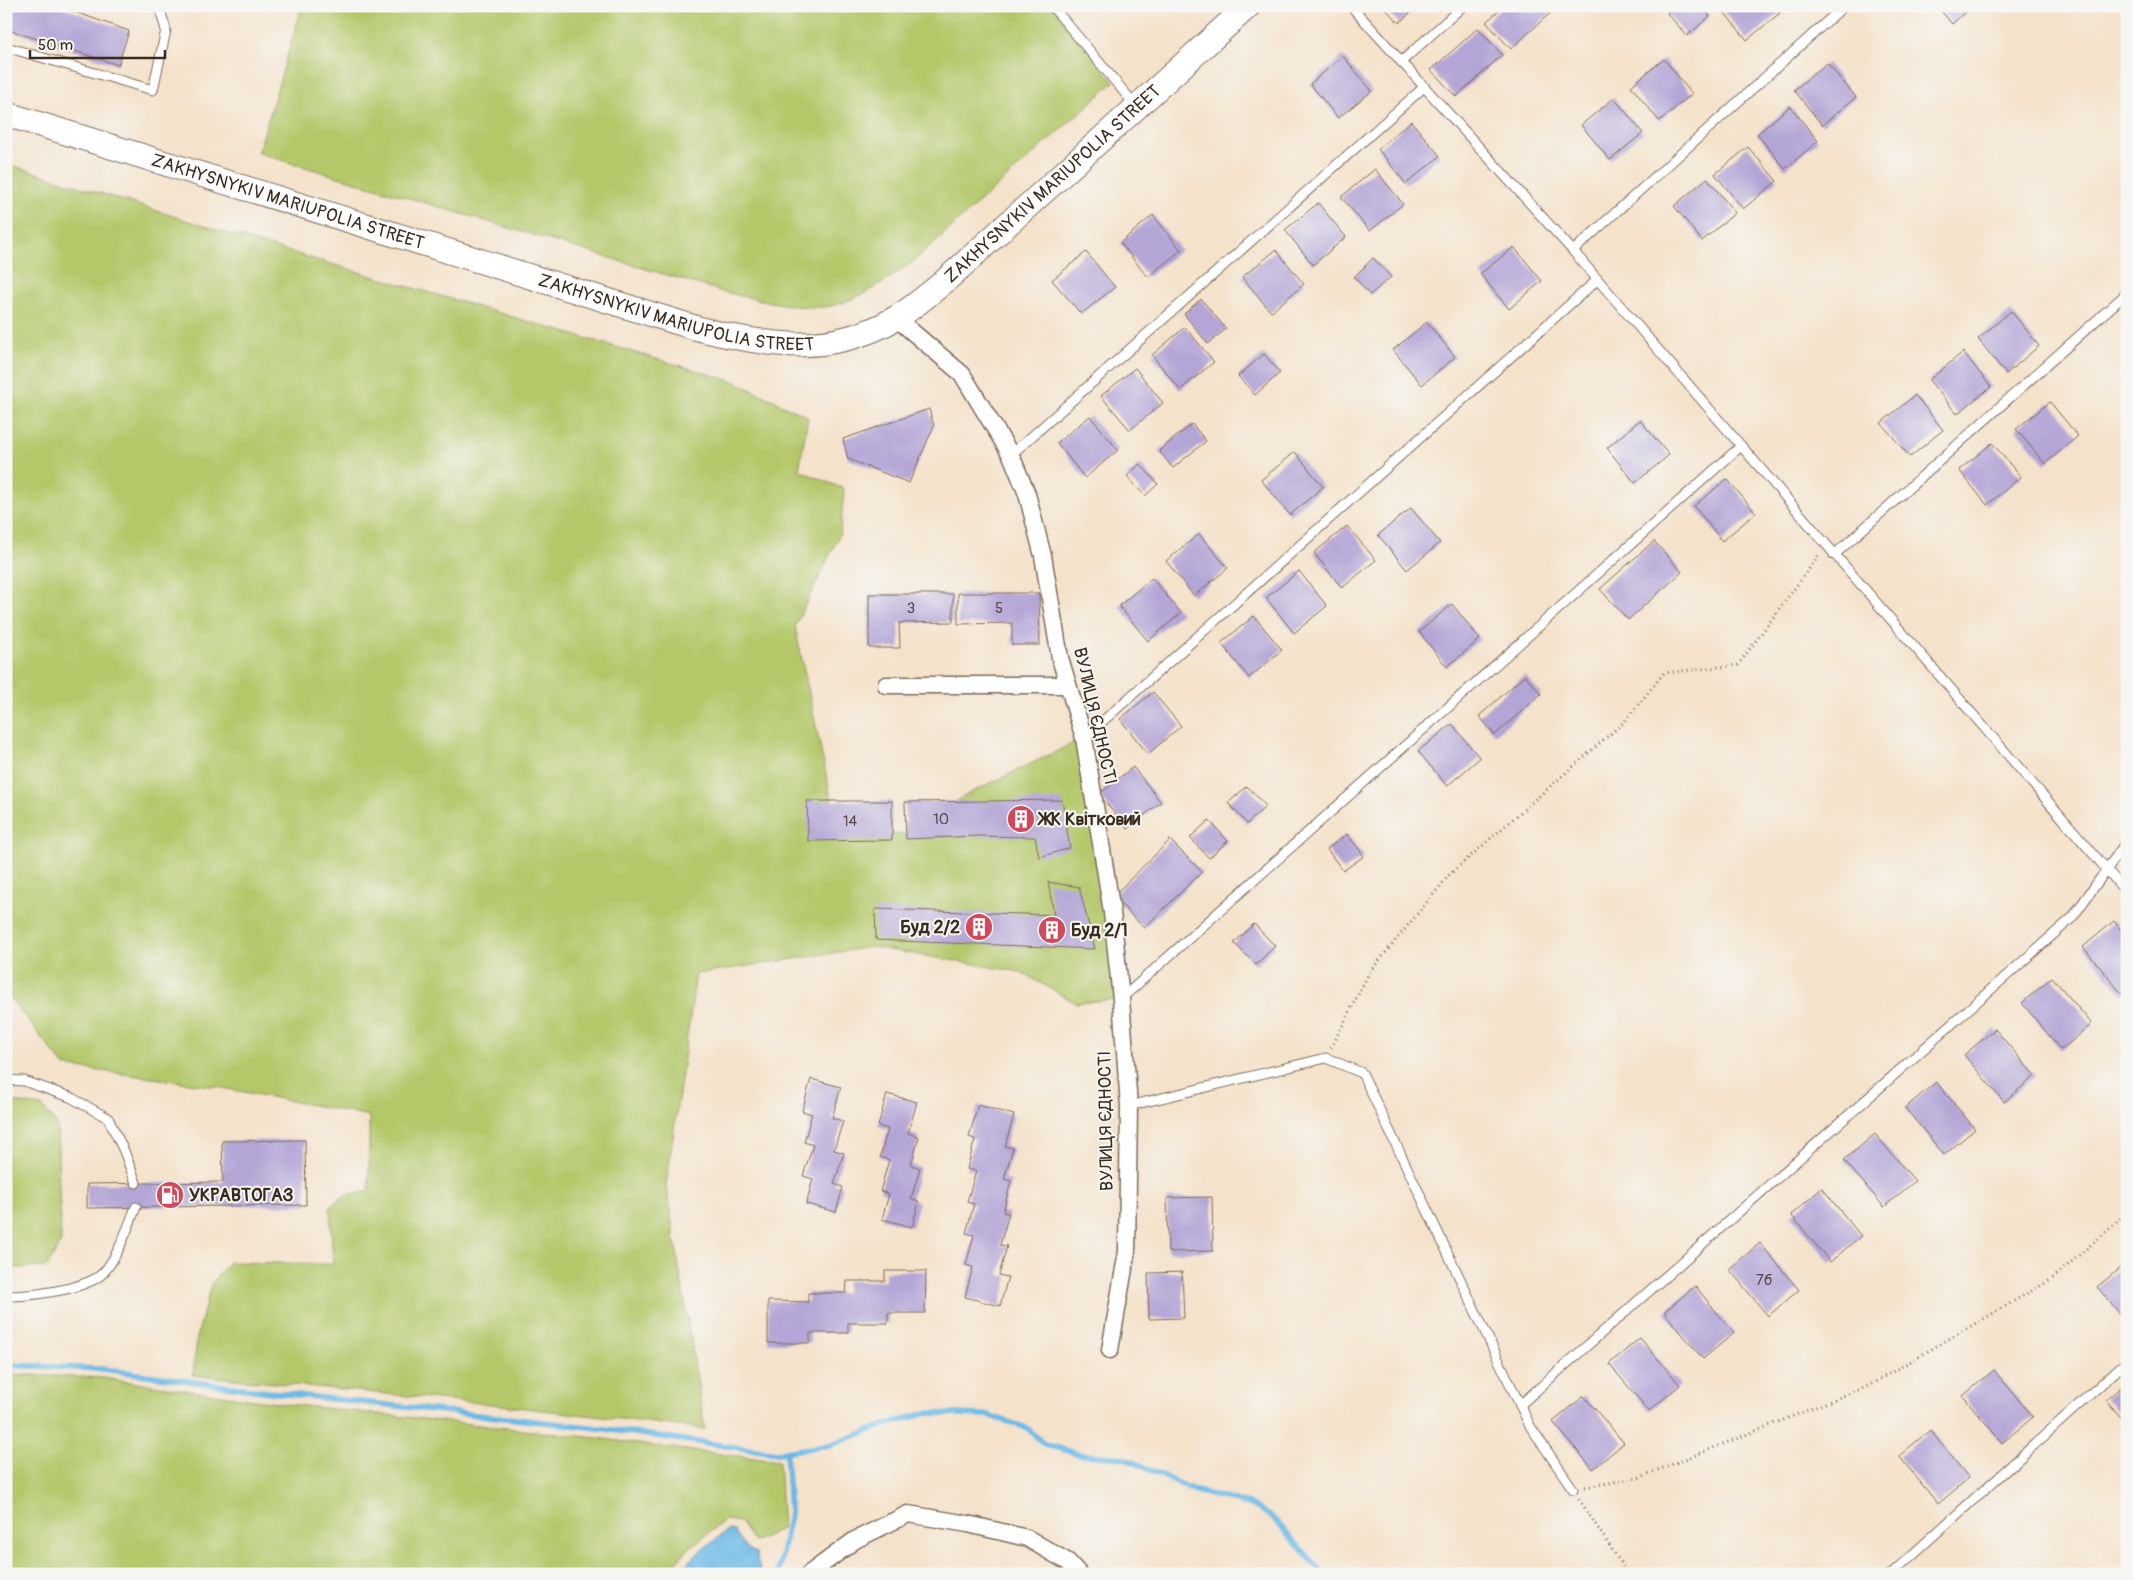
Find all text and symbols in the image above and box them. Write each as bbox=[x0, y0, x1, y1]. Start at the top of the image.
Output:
scale bar bbox=[30, 28, 165, 60]
text: 50 m bbox=[38, 36, 73, 55]
street label: ZAKHYSNYKIV MARIUPOLIA STREET bbox=[939, 80, 1165, 288]
street label: ZAKHYSNYKIV MARIUPOLIA STREET bbox=[149, 148, 427, 255]
street label: ZAKHYSNYKIV MARIUPOLIA STREET bbox=[535, 268, 815, 356]
house number: 3 bbox=[907, 599, 915, 618]
house number: 5 bbox=[995, 599, 1003, 618]
street label: ВУЛИЦЯ ЄДНОСТІ bbox=[1068, 645, 1122, 787]
building icon: ЖК Квітковий bbox=[1006, 804, 1036, 834]
place label: ЖК Квітковий bbox=[1037, 808, 1141, 831]
house number: 10 bbox=[933, 810, 949, 829]
house number: 14 bbox=[843, 812, 858, 831]
building icon: Буд 2/2 bbox=[964, 912, 994, 942]
building icon: Буд 2/1 bbox=[1037, 915, 1067, 945]
place label: Буд 2/2 bbox=[900, 916, 960, 939]
place label: Буд 2/1 bbox=[1071, 919, 1128, 942]
street label: ВУЛИЦЯ ЄДНОСТІ bbox=[1093, 1051, 1119, 1191]
fuel station icon: УКРАВТОГАЗ bbox=[155, 1180, 185, 1210]
place label: УКРАВТОГАЗ bbox=[189, 1184, 294, 1207]
house number: 7б bbox=[1756, 1271, 1773, 1290]

